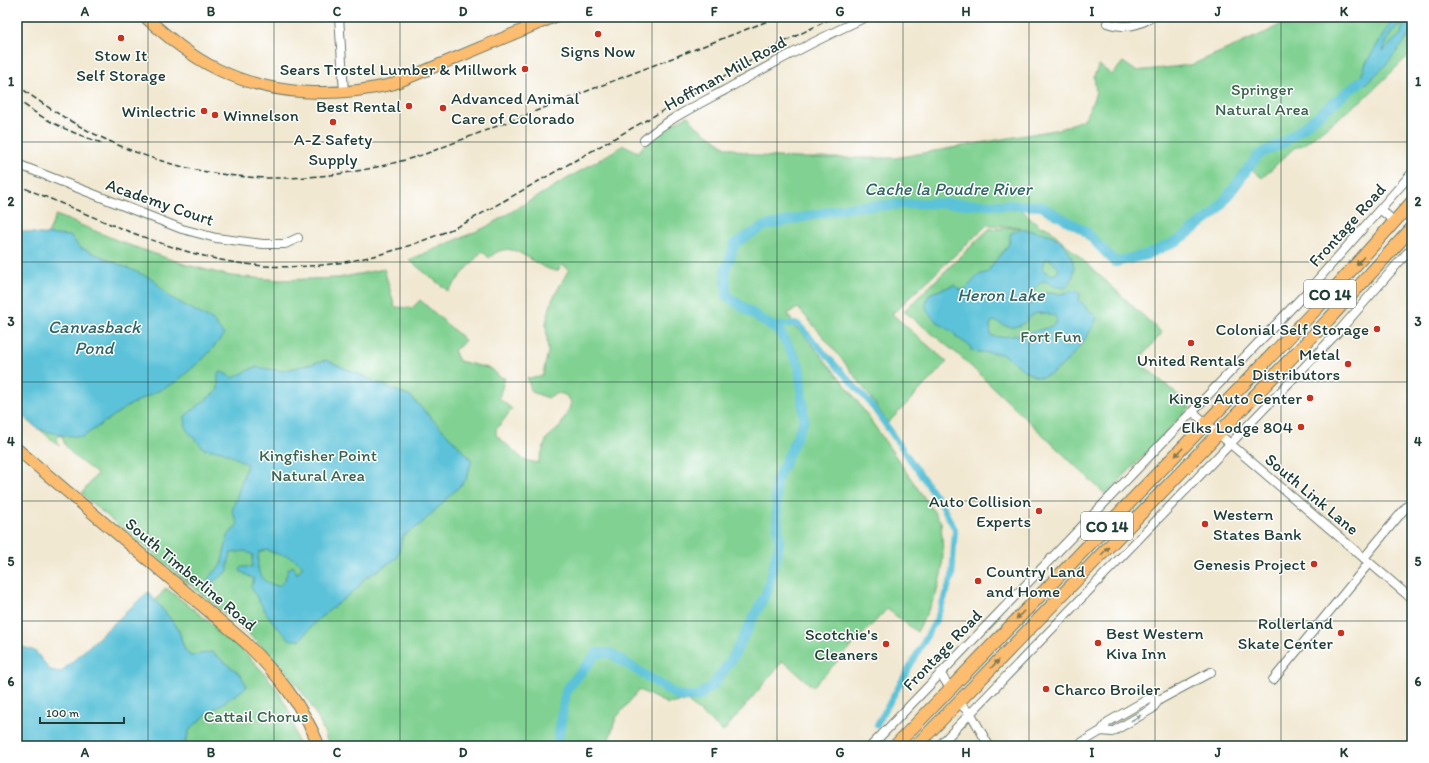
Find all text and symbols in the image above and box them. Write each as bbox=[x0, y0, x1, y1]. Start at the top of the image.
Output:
text: A bbox=[80, 4, 90, 19]
text: B bbox=[207, 4, 216, 19]
text: C bbox=[333, 4, 342, 19]
text: D bbox=[459, 4, 468, 19]
text: E bbox=[585, 4, 593, 19]
text: F bbox=[711, 4, 718, 19]
text: G bbox=[836, 4, 845, 19]
text: H bbox=[962, 4, 971, 19]
text: I bbox=[1090, 4, 1095, 19]
text: J bbox=[1214, 4, 1222, 19]
text: K bbox=[1340, 4, 1349, 19]
marker: Signs Now bbox=[593, 29, 603, 39]
street label: Hoffman Mill Road bbox=[661, 31, 789, 115]
marker: Stow It Self Storage bbox=[116, 33, 126, 43]
place label: Signs Now bbox=[561, 41, 636, 61]
place label: Stow It Self Storage bbox=[76, 45, 166, 85]
place label: Sears Trostel Lumber & Millwork bbox=[280, 59, 517, 79]
marker: Sears Trostel Lumber & Millwork bbox=[520, 64, 530, 74]
text: 1 bbox=[8, 74, 14, 89]
text: 1 bbox=[1415, 74, 1421, 89]
park label: Springer Natural Area bbox=[1215, 79, 1309, 119]
place label: Advanced Animal Care of Colorado bbox=[451, 88, 580, 128]
place label: Best Rental bbox=[316, 96, 401, 116]
place label: Winlectric bbox=[122, 101, 196, 121]
marker: Best Rental bbox=[404, 101, 414, 111]
marker: Advanced Animal Care of Colorado bbox=[438, 103, 448, 113]
place label: Winnelson bbox=[223, 105, 299, 125]
marker: Winlectric bbox=[199, 106, 209, 116]
marker: Winnelson bbox=[210, 110, 220, 120]
marker: A-Z Safety Supply bbox=[328, 117, 338, 127]
place label: A-Z Safety Supply bbox=[294, 129, 372, 169]
street label: Academy Court bbox=[103, 174, 217, 230]
water label: Cache la Poudre River bbox=[864, 178, 1034, 200]
street label: Frontage Road bbox=[1304, 179, 1390, 271]
text: 2 bbox=[8, 194, 15, 209]
text: 2 bbox=[1415, 194, 1422, 209]
one-way arrow bbox=[1355, 256, 1365, 266]
road number: CO 14 bbox=[1304, 280, 1356, 308]
water label: Heron Lake bbox=[957, 284, 1046, 306]
text: 3 bbox=[7, 314, 15, 329]
text: 3 bbox=[1414, 314, 1422, 329]
water label: Canvasback Pond bbox=[48, 316, 142, 359]
place label: Colonial Self Storage bbox=[1215, 319, 1369, 339]
marker: Colonial Self Storage bbox=[1372, 324, 1382, 334]
park label: Fort Fun bbox=[1020, 326, 1082, 346]
marker: United Rentals bbox=[1186, 338, 1196, 348]
place label: Metal Distributors bbox=[1252, 344, 1340, 384]
place label: United Rentals bbox=[1137, 350, 1245, 370]
marker: Metal Distributors bbox=[1343, 359, 1353, 369]
place label: Kings Auto Center bbox=[1169, 388, 1302, 408]
marker: Kings Auto Center bbox=[1305, 393, 1315, 403]
place label: Elks Lodge 804 bbox=[1181, 417, 1293, 437]
marker: Elks Lodge 804 bbox=[1296, 422, 1306, 432]
text: 4 bbox=[7, 434, 15, 449]
text: 4 bbox=[1414, 434, 1422, 449]
park label: Kingfisher Point Natural Area bbox=[259, 445, 377, 485]
one-way arrow bbox=[1175, 447, 1184, 456]
street label: South Link Lane bbox=[1261, 449, 1363, 539]
place label: Auto Collision Experts bbox=[929, 491, 1031, 531]
place label: Western States Bank bbox=[1213, 504, 1302, 544]
marker: Auto Collision Experts bbox=[1034, 506, 1044, 516]
road number: CO 14 bbox=[1081, 512, 1133, 540]
street label: South Timberline Road bbox=[121, 513, 261, 635]
marker: Western States Bank bbox=[1200, 519, 1210, 529]
one-way arrow bbox=[1100, 546, 1110, 556]
text: 5 bbox=[8, 554, 15, 569]
place label: Genesis Project bbox=[1193, 554, 1306, 574]
text: 5 bbox=[1415, 554, 1422, 569]
marker: Genesis Project bbox=[1309, 559, 1319, 569]
place label: Country Land and Home bbox=[986, 561, 1086, 601]
marker: Country Land and Home bbox=[973, 576, 983, 586]
street label: Frontage Road bbox=[898, 605, 986, 695]
one-way arrow bbox=[1016, 610, 1025, 620]
place label: Rollerland Skate Center bbox=[1238, 613, 1334, 653]
place label: Best Western Kiva Inn bbox=[1106, 623, 1204, 663]
place label: Scotchie's Cleaners bbox=[805, 624, 878, 664]
marker: Rollerland Skate Center bbox=[1336, 628, 1346, 638]
marker: Best Western Kiva Inn bbox=[1093, 638, 1103, 648]
marker: Scotchie's Cleaners bbox=[881, 639, 891, 649]
one-way arrow bbox=[990, 659, 1000, 669]
text: 6 bbox=[8, 674, 15, 689]
text: 6 bbox=[1415, 674, 1422, 689]
place label: Charco Broiler bbox=[1054, 679, 1160, 699]
marker: Charco Broiler bbox=[1041, 684, 1051, 694]
scale bar bbox=[40, 699, 124, 725]
text: 100 m bbox=[46, 706, 79, 720]
park label: Cattail Chorus bbox=[203, 706, 309, 726]
one-way arrow bbox=[1131, 714, 1142, 721]
text: A bbox=[80, 745, 90, 760]
text: B bbox=[207, 745, 216, 760]
text: C bbox=[333, 745, 342, 760]
text: D bbox=[459, 745, 468, 760]
text: E bbox=[585, 745, 593, 760]
text: F bbox=[711, 745, 718, 760]
text: G bbox=[836, 745, 845, 760]
text: H bbox=[962, 745, 971, 760]
text: I bbox=[1090, 745, 1095, 760]
text: J bbox=[1214, 745, 1222, 760]
text: K bbox=[1340, 745, 1349, 760]

